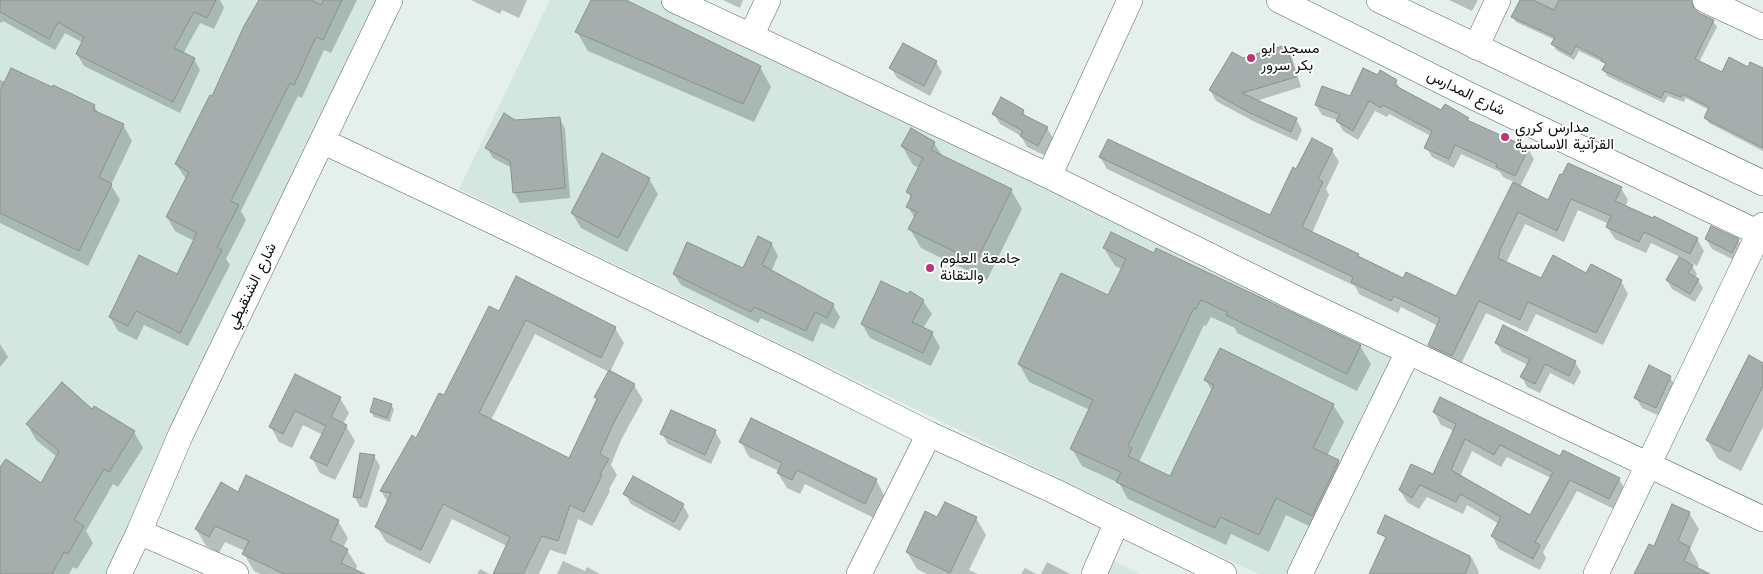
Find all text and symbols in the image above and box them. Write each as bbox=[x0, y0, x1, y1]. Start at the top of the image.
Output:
place label: مسجد ابو بكر سرور bbox=[1261, 40, 1320, 75]
marker: مسجد ابو بكر سرور bbox=[1245, 52, 1257, 64]
street label: شارع المدارس bbox=[1424, 66, 1508, 120]
place label: مدارس كرري القرآنية الاساسية bbox=[1515, 119, 1614, 154]
marker: مدارس كرري القرآنية الاساسية bbox=[1499, 131, 1511, 143]
street label: شارع الشنقيطي bbox=[223, 240, 281, 332]
place label: جامعة العلوم والتقانة bbox=[940, 250, 1020, 285]
marker: جامعة العلوم والتقانة bbox=[924, 262, 936, 274]

